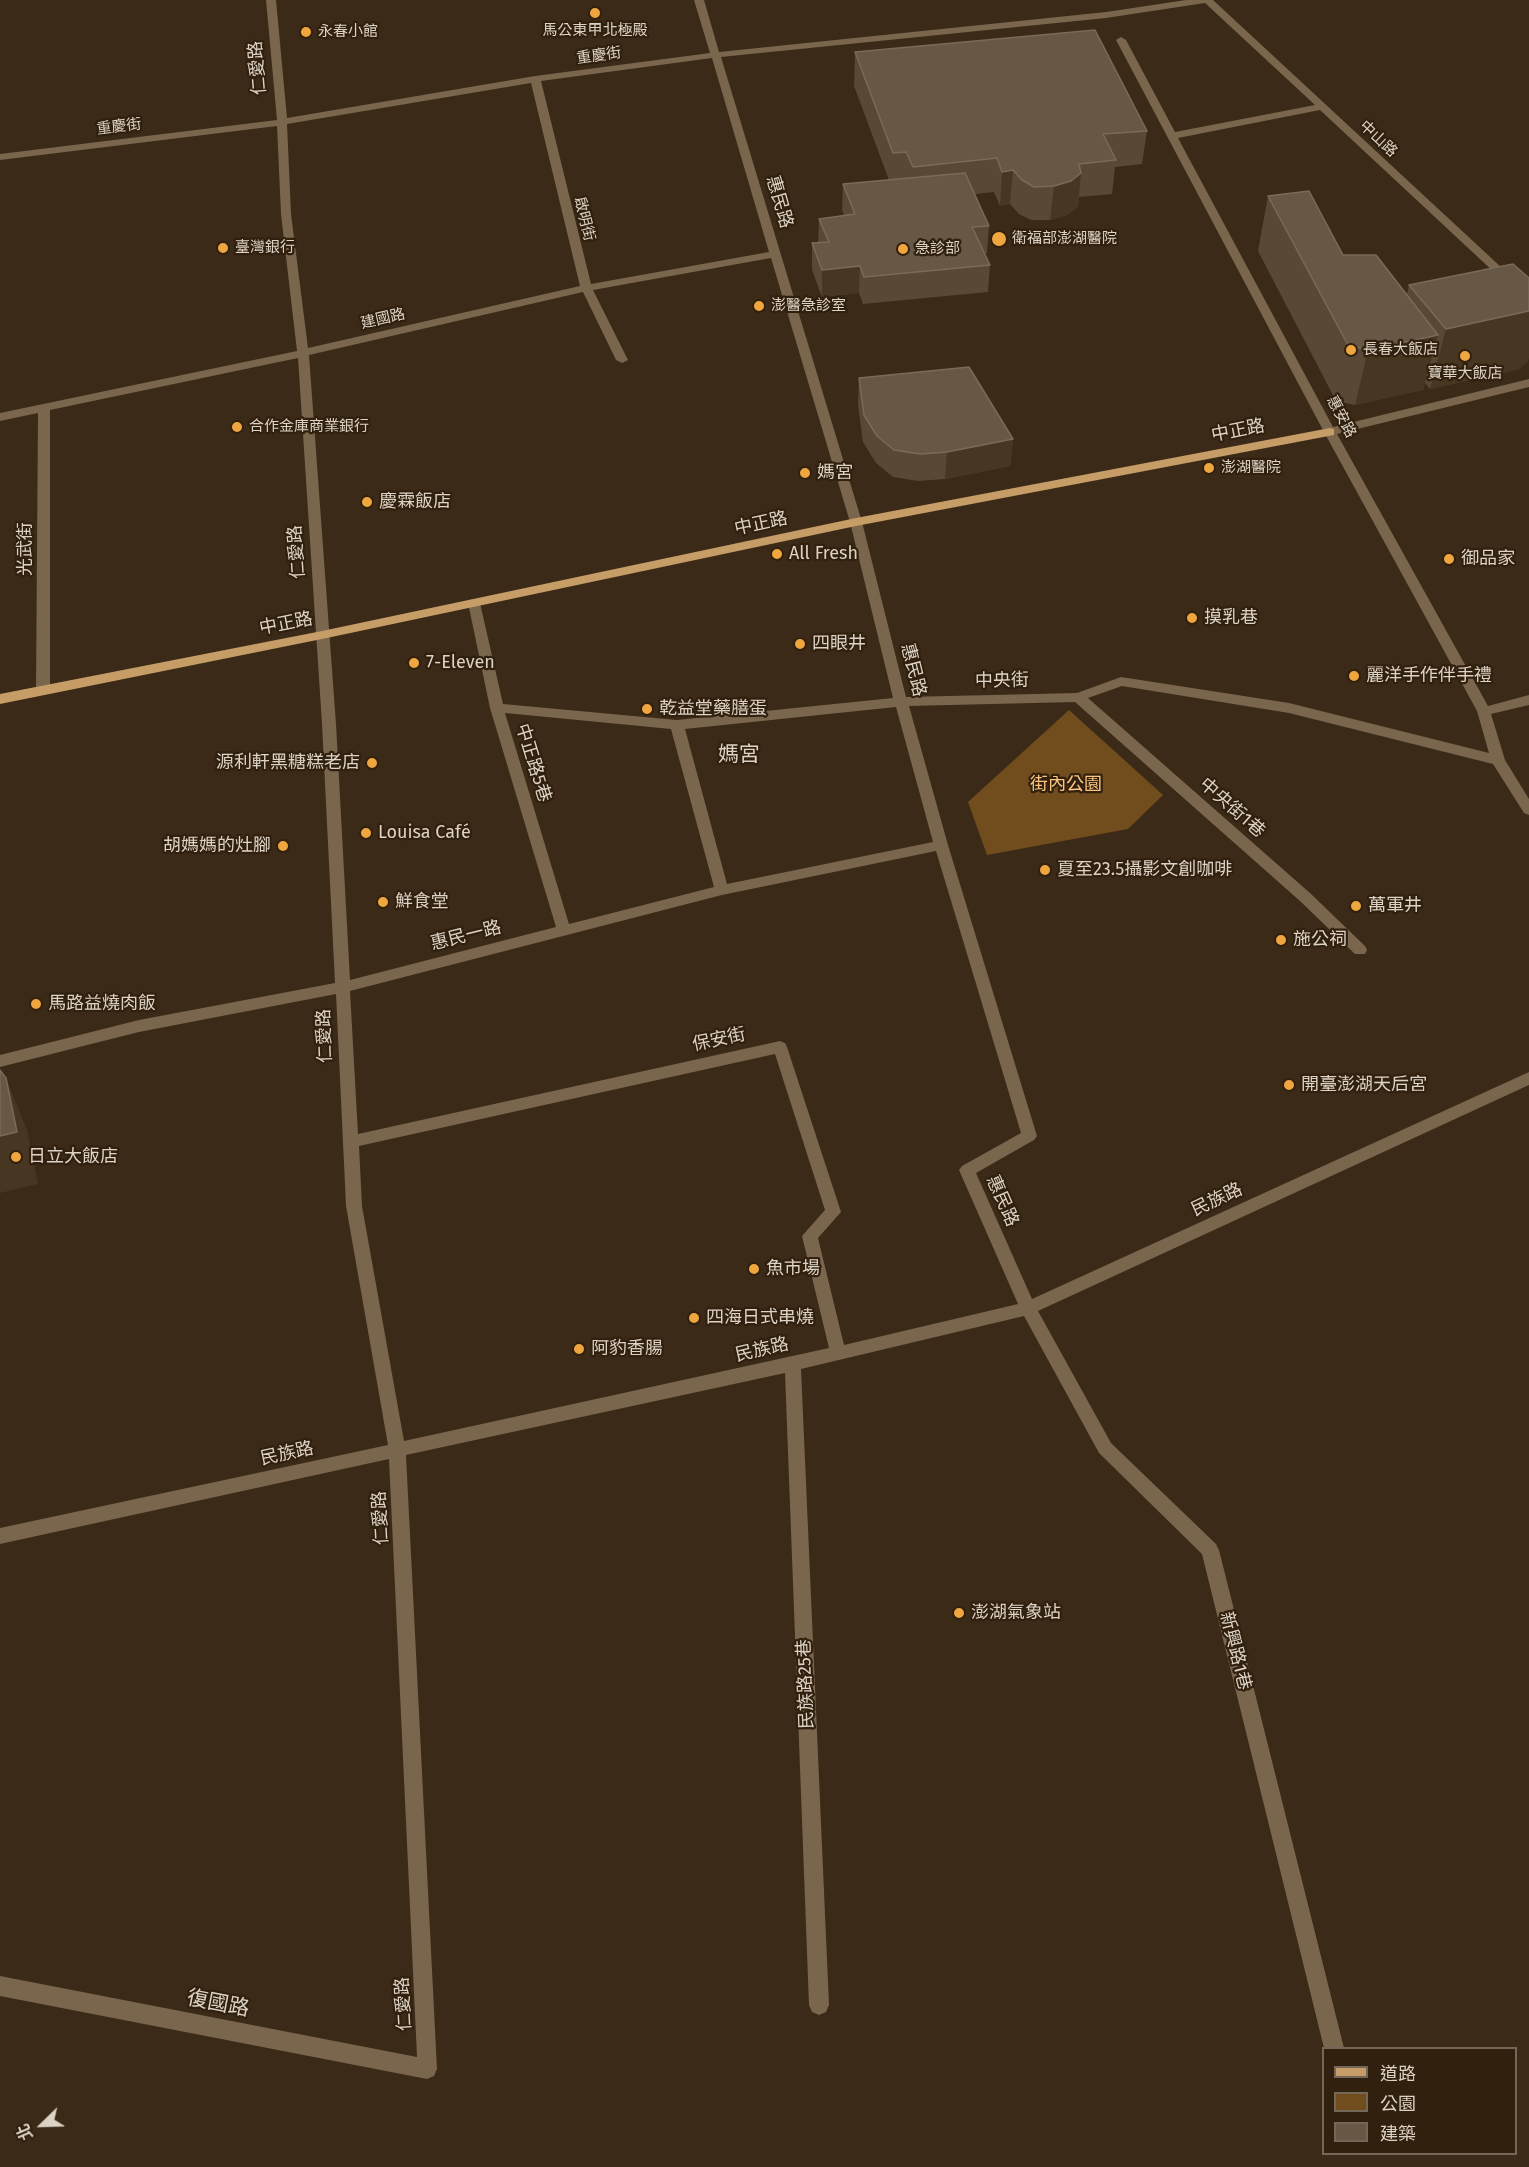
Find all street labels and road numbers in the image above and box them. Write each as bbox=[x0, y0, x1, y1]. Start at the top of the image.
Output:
street label: 仁愛路 bbox=[245, 40, 271, 96]
street label: 重慶街 bbox=[575, 44, 623, 68]
street label: 重慶街 bbox=[96, 115, 142, 139]
street label: 中山路 bbox=[1355, 117, 1401, 161]
street label: 惠民路 bbox=[761, 173, 797, 231]
street label: 啟明街 bbox=[570, 195, 598, 243]
street label: 建國路 bbox=[359, 305, 407, 333]
street label: 惠安路 bbox=[1322, 393, 1360, 441]
street label: 中正路 bbox=[1209, 415, 1267, 447]
street label: 中正路 bbox=[732, 508, 790, 540]
street label: 光武街 bbox=[15, 522, 37, 576]
street label: 仁愛路 bbox=[284, 524, 310, 580]
street label: 中正路 bbox=[257, 608, 315, 640]
street label: 惠民路 bbox=[896, 641, 930, 699]
street label: 中央街 bbox=[975, 670, 1029, 692]
street label: 中正路5巷 bbox=[511, 721, 555, 805]
street label: 中央街1巷 bbox=[1195, 774, 1269, 842]
street label: 惠民一路 bbox=[428, 917, 504, 955]
street label: 仁愛路 bbox=[313, 1009, 337, 1063]
street label: 保安街 bbox=[690, 1024, 748, 1056]
street label: 惠民路 bbox=[981, 1172, 1023, 1230]
street label: 民族路 bbox=[1188, 1179, 1246, 1221]
street label: 民族路 bbox=[733, 1333, 791, 1367]
street label: 民族路 bbox=[258, 1438, 316, 1470]
street label: 仁愛路 bbox=[369, 1490, 393, 1546]
street label: 新興路1巷 bbox=[1215, 1610, 1255, 1692]
street label: 民族路25巷 bbox=[794, 1639, 818, 1729]
street label: 仁愛路 bbox=[392, 1976, 416, 2032]
street label: 復國路 bbox=[185, 1986, 251, 2022]

